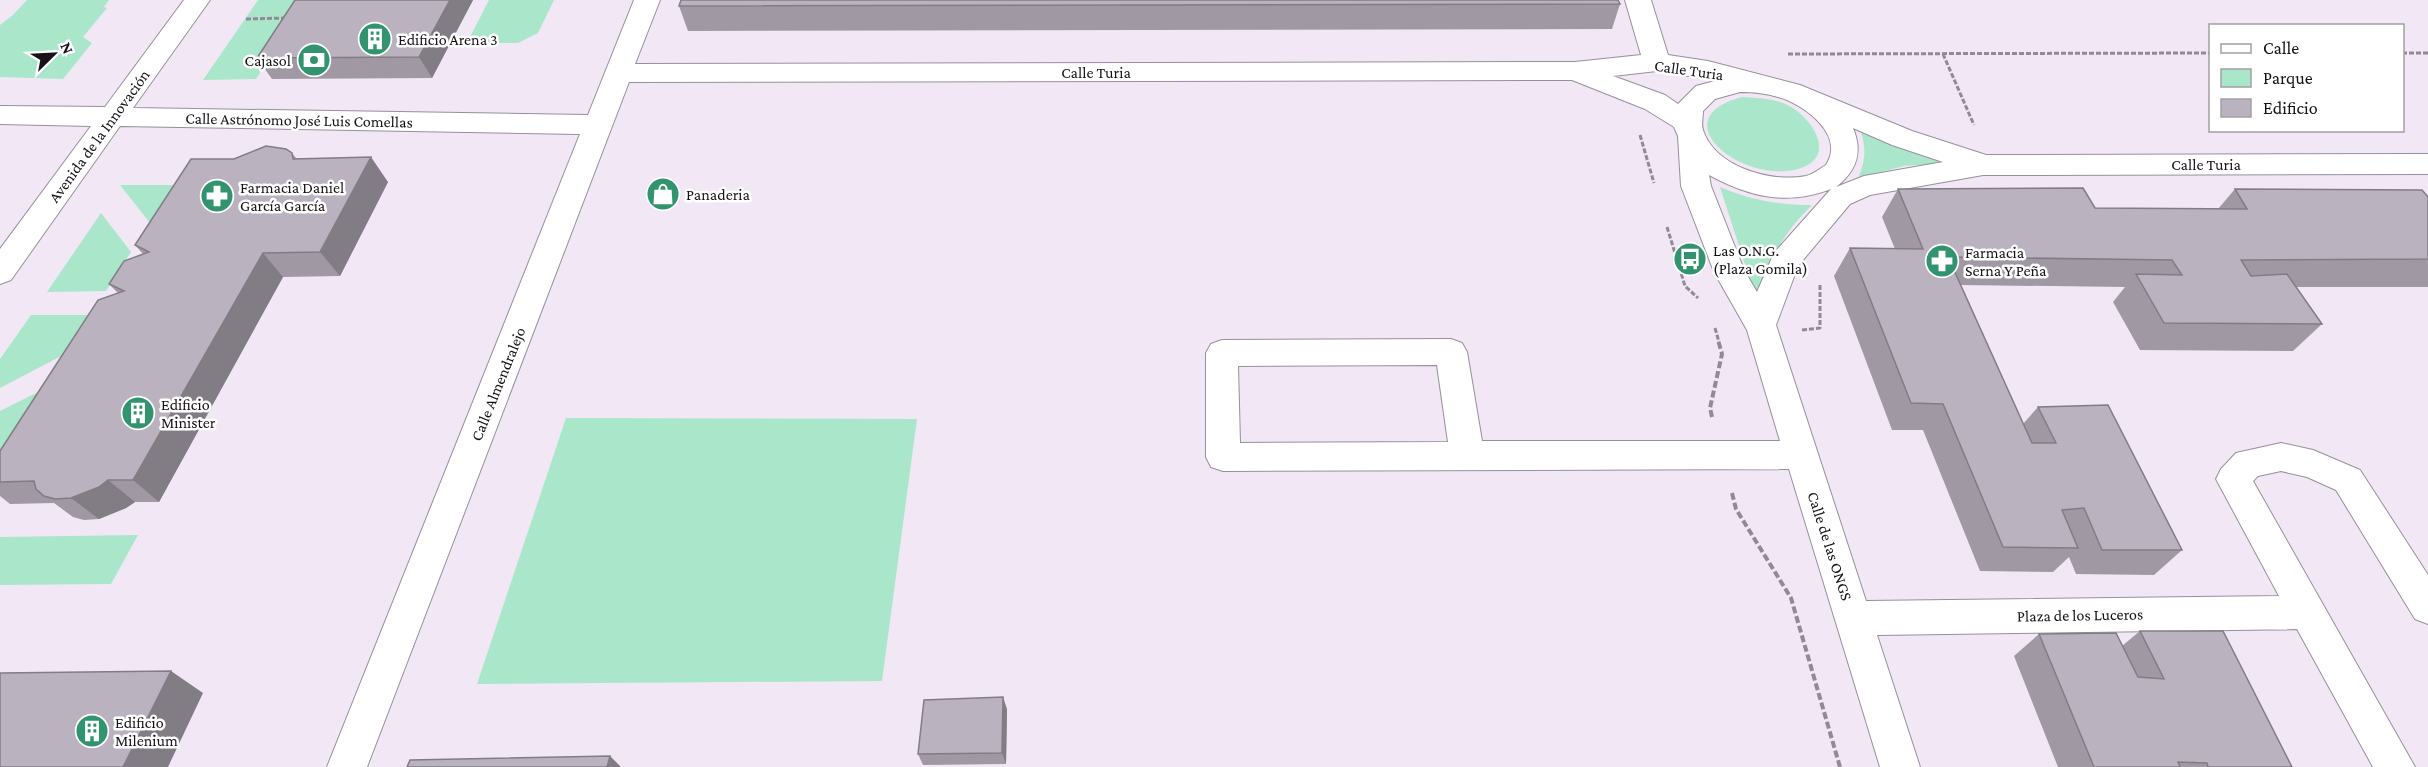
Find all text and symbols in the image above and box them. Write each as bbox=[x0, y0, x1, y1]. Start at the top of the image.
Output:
building icon: Edificio Arena 3 bbox=[357, 21, 393, 57]
north arrow bbox=[24, 24, 84, 84]
legend bbox=[2209, 24, 2404, 132]
place label: Edificio Arena 3 bbox=[398, 31, 498, 48]
text: Calle bbox=[2263, 38, 2299, 58]
text: N bbox=[57, 40, 77, 57]
bank icon: Cajasol bbox=[296, 42, 332, 78]
place label: Cajasol bbox=[245, 52, 291, 70]
street label: Calle Turia bbox=[1653, 57, 1725, 83]
street label: Calle Turia bbox=[1061, 64, 1131, 81]
street label: Avenida de la Innovación bbox=[45, 66, 153, 206]
text: Parque bbox=[2263, 68, 2313, 88]
text: Edificio bbox=[2263, 98, 2318, 118]
street label: Calle Astrónomo José Luis Comellas bbox=[185, 110, 413, 131]
street label: Calle Turia bbox=[2171, 156, 2241, 173]
shop icon: Panaderia bbox=[645, 176, 681, 212]
pharmacy icon: Farmacia Daniel García García bbox=[199, 178, 235, 214]
place label: Farmacia Daniel García García bbox=[240, 179, 344, 214]
place label: Panaderia bbox=[686, 186, 751, 203]
bus stop icon: Las O.N.G. (Plaza Gomila) bbox=[1672, 241, 1708, 277]
place label: Las O.N.G. (Plaza Gomila) bbox=[1713, 242, 1808, 278]
pharmacy icon: Farmacia Serna Y Peña bbox=[1924, 243, 1960, 279]
place label: Farmacia Serna Y Peña bbox=[1965, 244, 2047, 279]
street label: Calle Almendralejo bbox=[467, 325, 530, 444]
building icon: Edificio Minister bbox=[120, 395, 156, 431]
place label: Edificio Minister bbox=[161, 396, 216, 431]
street label: Calle de las ONGS bbox=[1804, 489, 1856, 603]
street label: Plaza de los Luceros bbox=[2017, 605, 2143, 625]
building icon: Edificio Milenium bbox=[74, 713, 110, 749]
place label: Edificio Milenium bbox=[115, 714, 178, 749]

